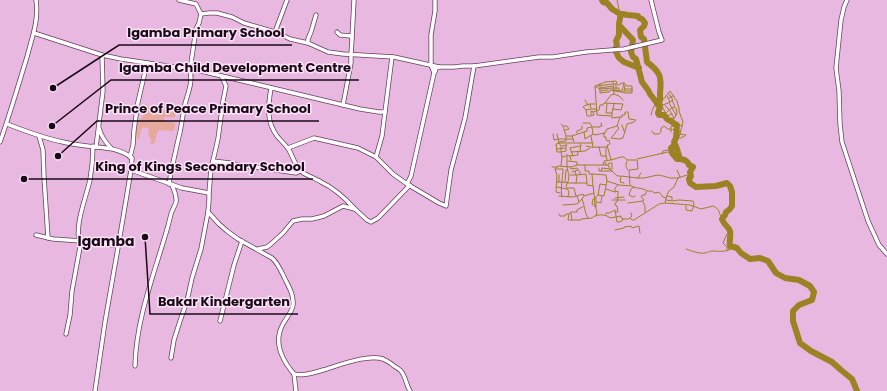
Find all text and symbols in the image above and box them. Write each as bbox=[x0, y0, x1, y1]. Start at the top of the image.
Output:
callout: Igamba Primary School bbox=[119, 20, 292, 45]
text: Igamba Primary School bbox=[127, 23, 285, 42]
callout: Igamba Child Development Centre bbox=[111, 55, 359, 80]
text: Igamba Child Development Centre bbox=[119, 58, 351, 77]
callout: Prince of Peace Primary School bbox=[97, 96, 319, 121]
text: Prince of Peace Primary School bbox=[105, 99, 311, 118]
callout: King of Kings Secondary School bbox=[87, 154, 313, 179]
text: King of Kings Secondary School bbox=[95, 157, 305, 176]
district label: Igamba bbox=[78, 231, 134, 251]
callout: Bakar Kindergarten bbox=[150, 289, 298, 314]
text: Bakar Kindergarten bbox=[158, 292, 290, 311]

